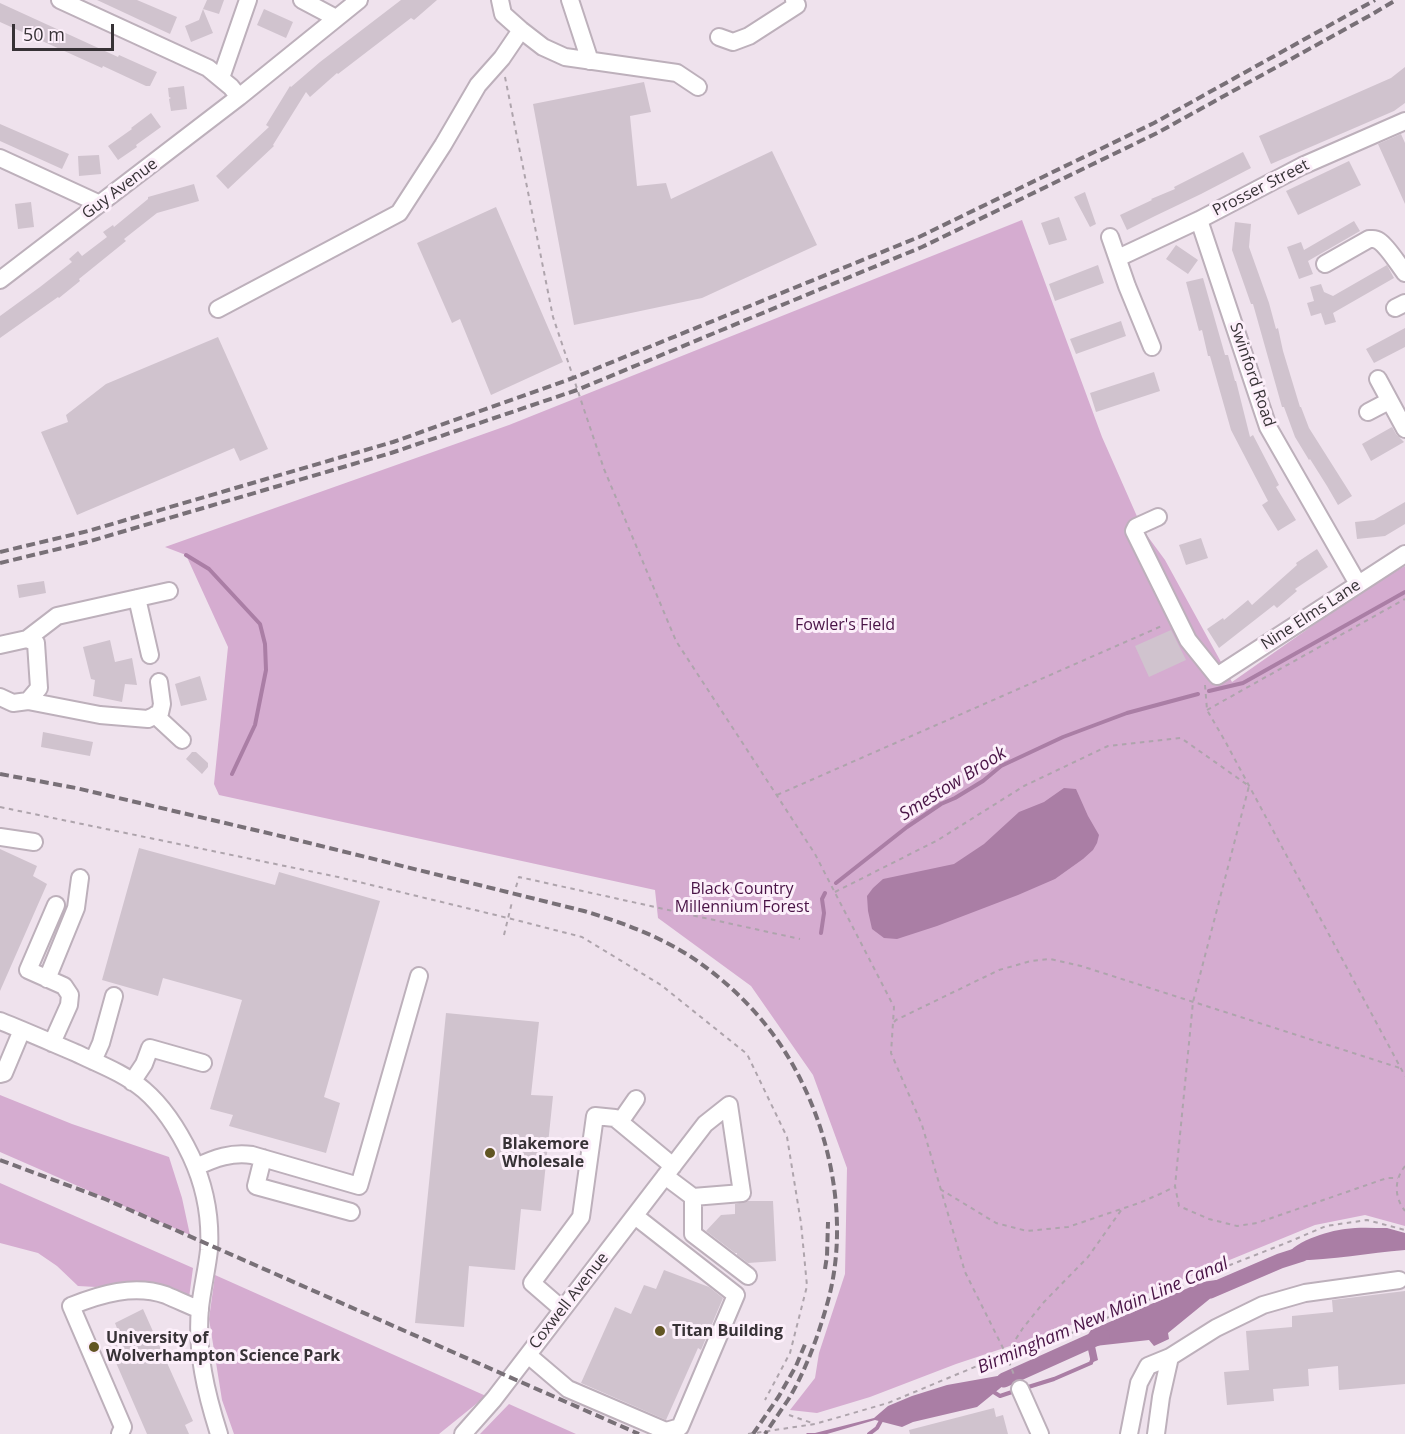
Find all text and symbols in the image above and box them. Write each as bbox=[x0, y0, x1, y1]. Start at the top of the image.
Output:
scale bar bbox=[15, 12, 117, 50]
text: 50 m bbox=[23, 22, 65, 46]
street label: Guy Avenue bbox=[79, 154, 161, 224]
street label: Prosser Street bbox=[1210, 156, 1312, 220]
street label: Swinford Road bbox=[1225, 320, 1279, 430]
street label: Nine Elms Lane bbox=[1258, 576, 1364, 654]
park label: Fowler's Field bbox=[795, 615, 895, 635]
water label: Smestow Brook bbox=[896, 742, 1010, 826]
park label: Black Country Millennium Forest bbox=[675, 879, 809, 917]
place label: Blakemore Wholesale bbox=[502, 1134, 589, 1172]
marker: Blakemore Wholesale bbox=[483, 1146, 497, 1160]
street label: Coxwell Avenue bbox=[525, 1249, 613, 1353]
water label: Birmingham New Main Line Canal bbox=[974, 1253, 1232, 1379]
place label: Titan Building bbox=[672, 1321, 783, 1341]
marker: Titan Building bbox=[653, 1324, 667, 1338]
place label: University of Wolverhampton Science Park bbox=[106, 1328, 340, 1366]
marker: University of Wolverhampton Science Park bbox=[87, 1340, 101, 1354]

